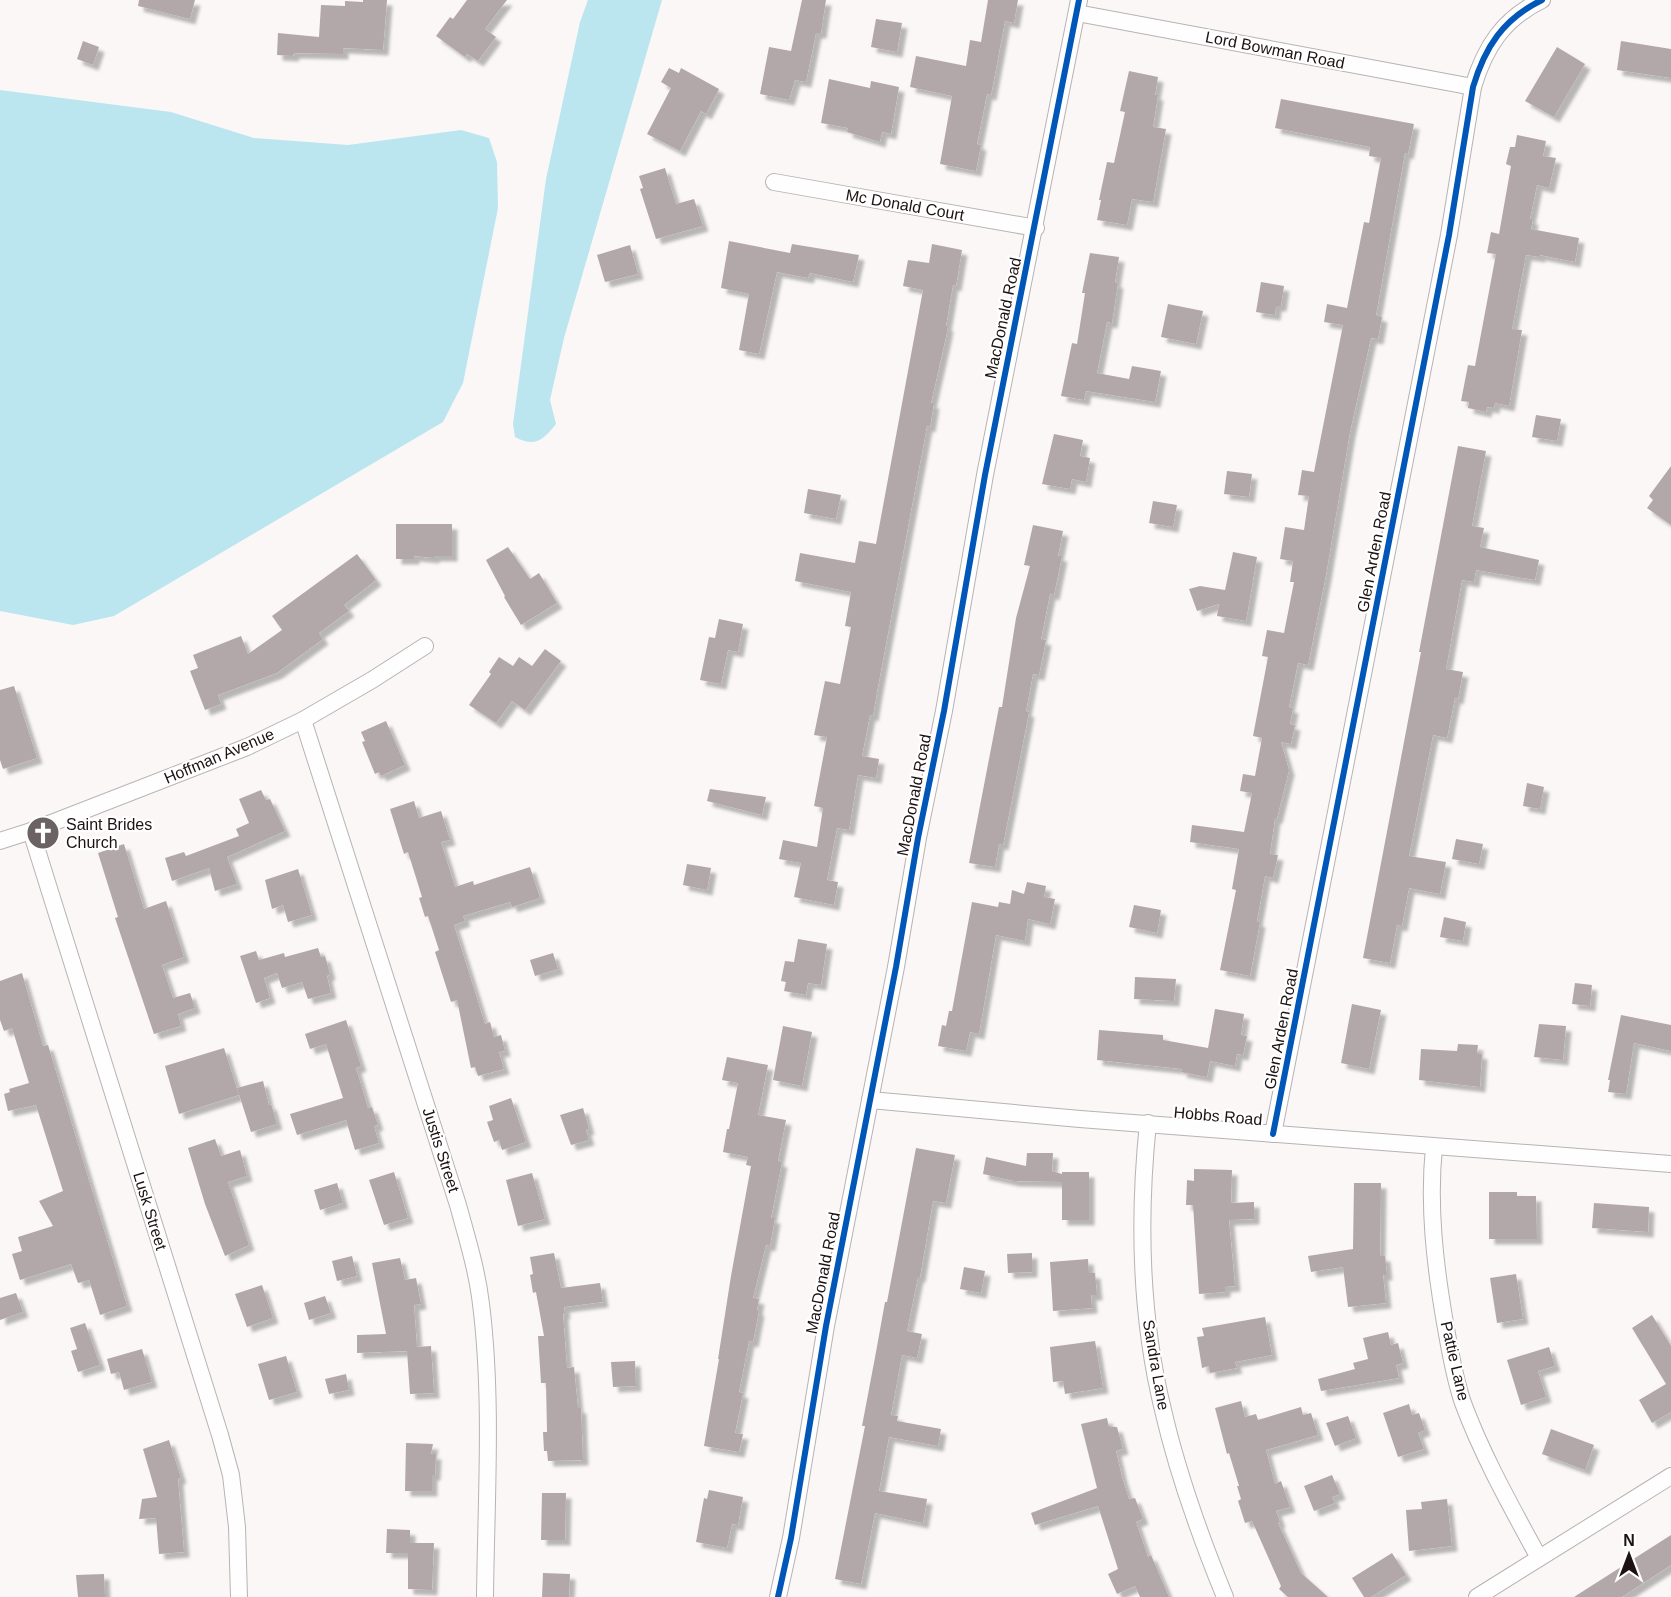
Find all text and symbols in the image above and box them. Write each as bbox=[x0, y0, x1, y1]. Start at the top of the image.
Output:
street label: Lord Bowman Road bbox=[1204, 28, 1346, 72]
street label: Mc Donald Court bbox=[844, 186, 966, 224]
street label: MacDonald Road bbox=[982, 256, 1024, 380]
street label: Glen Arden Road bbox=[1354, 490, 1394, 614]
street label: Hoffman Avenue bbox=[161, 725, 277, 787]
street label: MacDonald Road bbox=[894, 733, 934, 857]
church icon: Saint Brides Church bbox=[25, 815, 61, 851]
place label: Saint Brides Church bbox=[66, 816, 152, 851]
street label: Glen Arden Road bbox=[1261, 967, 1301, 1091]
street label: Hobbs Road bbox=[1173, 1104, 1263, 1128]
street label: Justis Street bbox=[419, 1106, 463, 1195]
street label: Lusk Street bbox=[130, 1170, 170, 1253]
street label: MacDonald Road bbox=[803, 1211, 843, 1335]
street label: Sandra Lane bbox=[1140, 1318, 1172, 1412]
street label: Pattie Lane bbox=[1438, 1320, 1472, 1402]
north arrow bbox=[1599, 1525, 1659, 1585]
text: N bbox=[1623, 1532, 1635, 1549]

